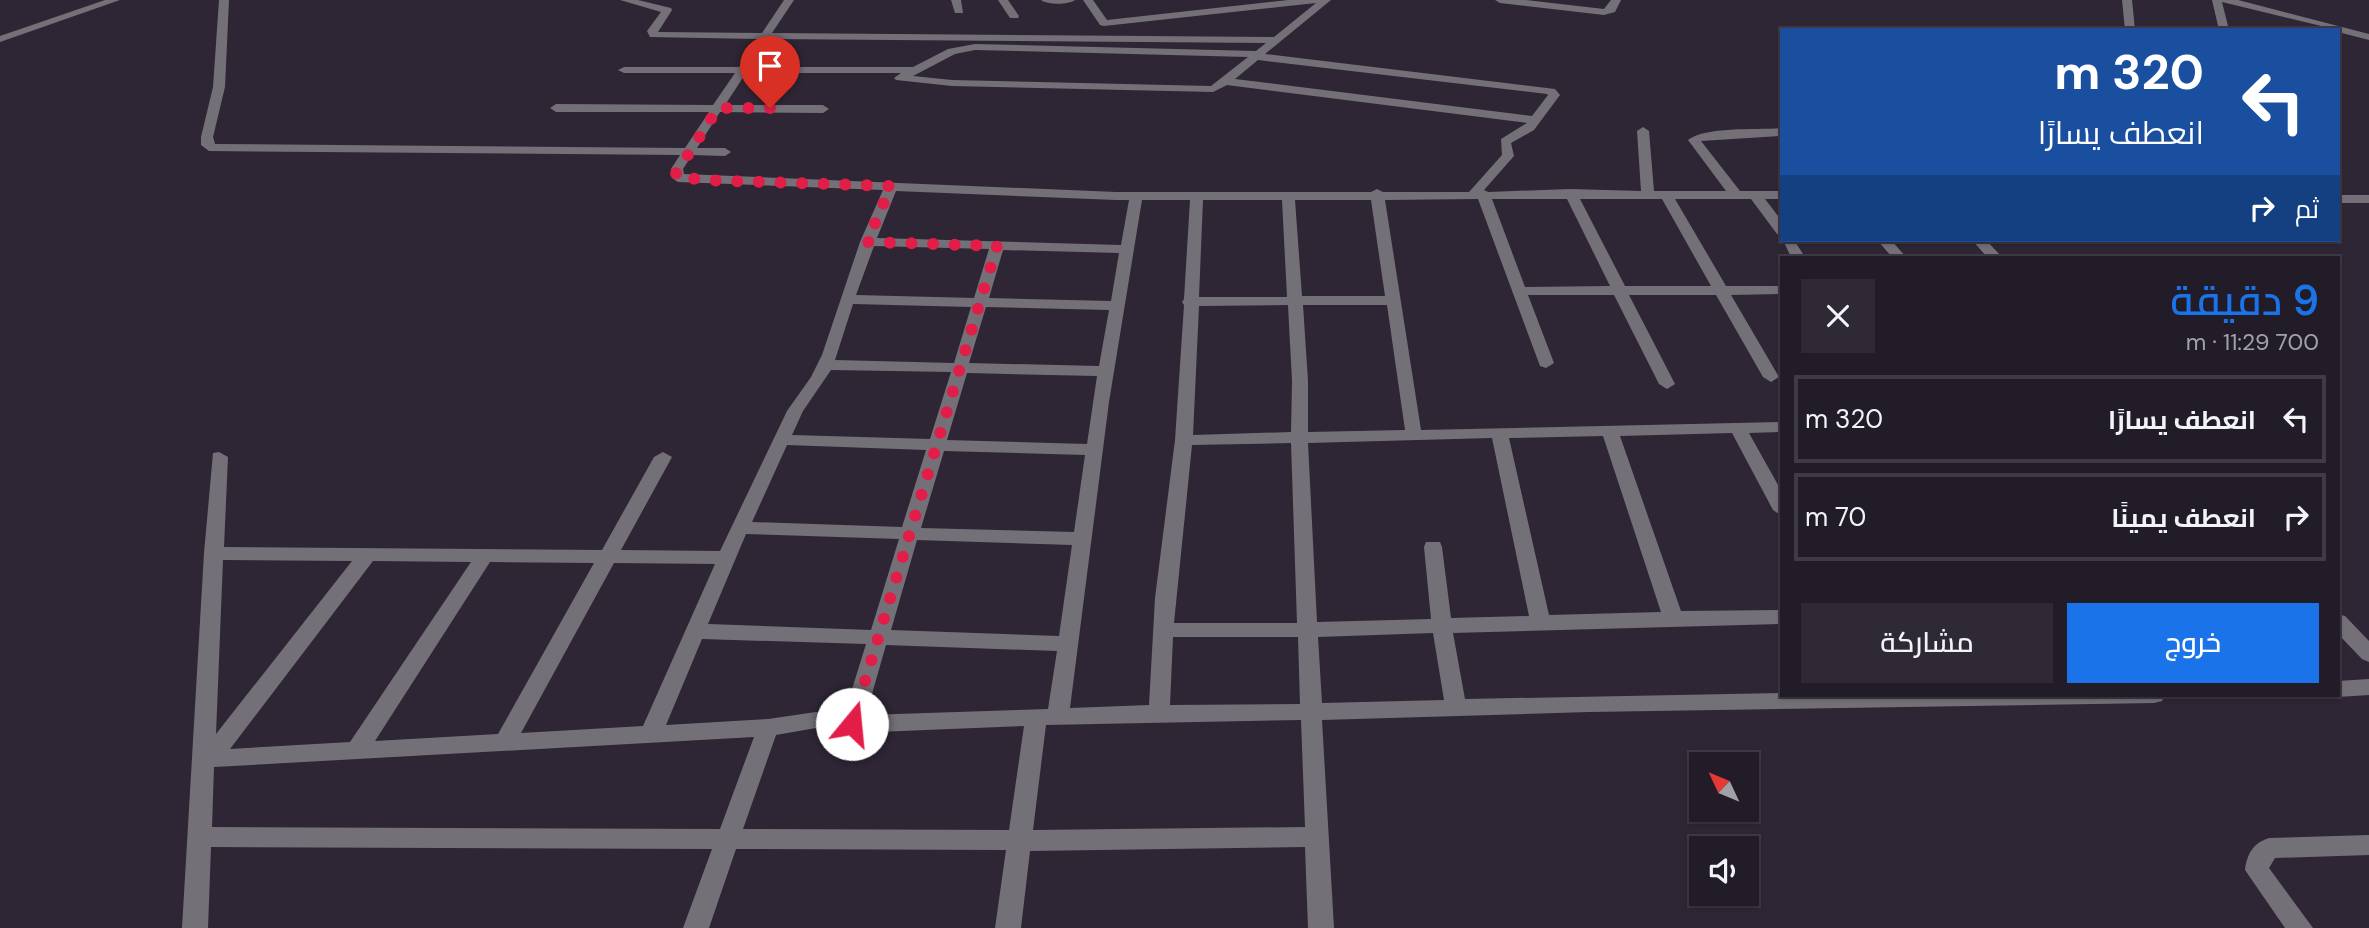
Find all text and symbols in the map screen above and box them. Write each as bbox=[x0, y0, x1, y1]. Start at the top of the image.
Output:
pin bbox=[740, 36, 800, 108]
text: 320 m bbox=[2054, 40, 2204, 104]
icon: arrive bbox=[751, 47, 789, 85]
icon: left bbox=[2228, 56, 2319, 147]
text: انعطف يسارًا bbox=[2038, 112, 2204, 154]
icon: right bbox=[2243, 189, 2281, 227]
text: ثم bbox=[2295, 192, 2319, 226]
text: 9 دقيقة bbox=[2170, 273, 2319, 328]
button: close bbox=[1801, 279, 1875, 353]
text: 700 m · 11:29 bbox=[2186, 327, 2319, 357]
icon: left bbox=[2277, 400, 2315, 438]
text: 320 m bbox=[1805, 402, 1883, 436]
text: انعطف يسارًا bbox=[2108, 403, 2256, 437]
icon: right bbox=[2277, 498, 2315, 536]
text: 70 m bbox=[1805, 500, 1866, 534]
text: انعطف يمينًا bbox=[2111, 501, 2256, 535]
button: مشاركة bbox=[1801, 603, 2053, 683]
button: خروج bbox=[2067, 603, 2319, 683]
position arrow bbox=[815, 687, 889, 761]
north arrow bbox=[1689, 752, 1759, 822]
map controls bbox=[1689, 752, 1759, 906]
button: sound bbox=[1689, 836, 1759, 906]

